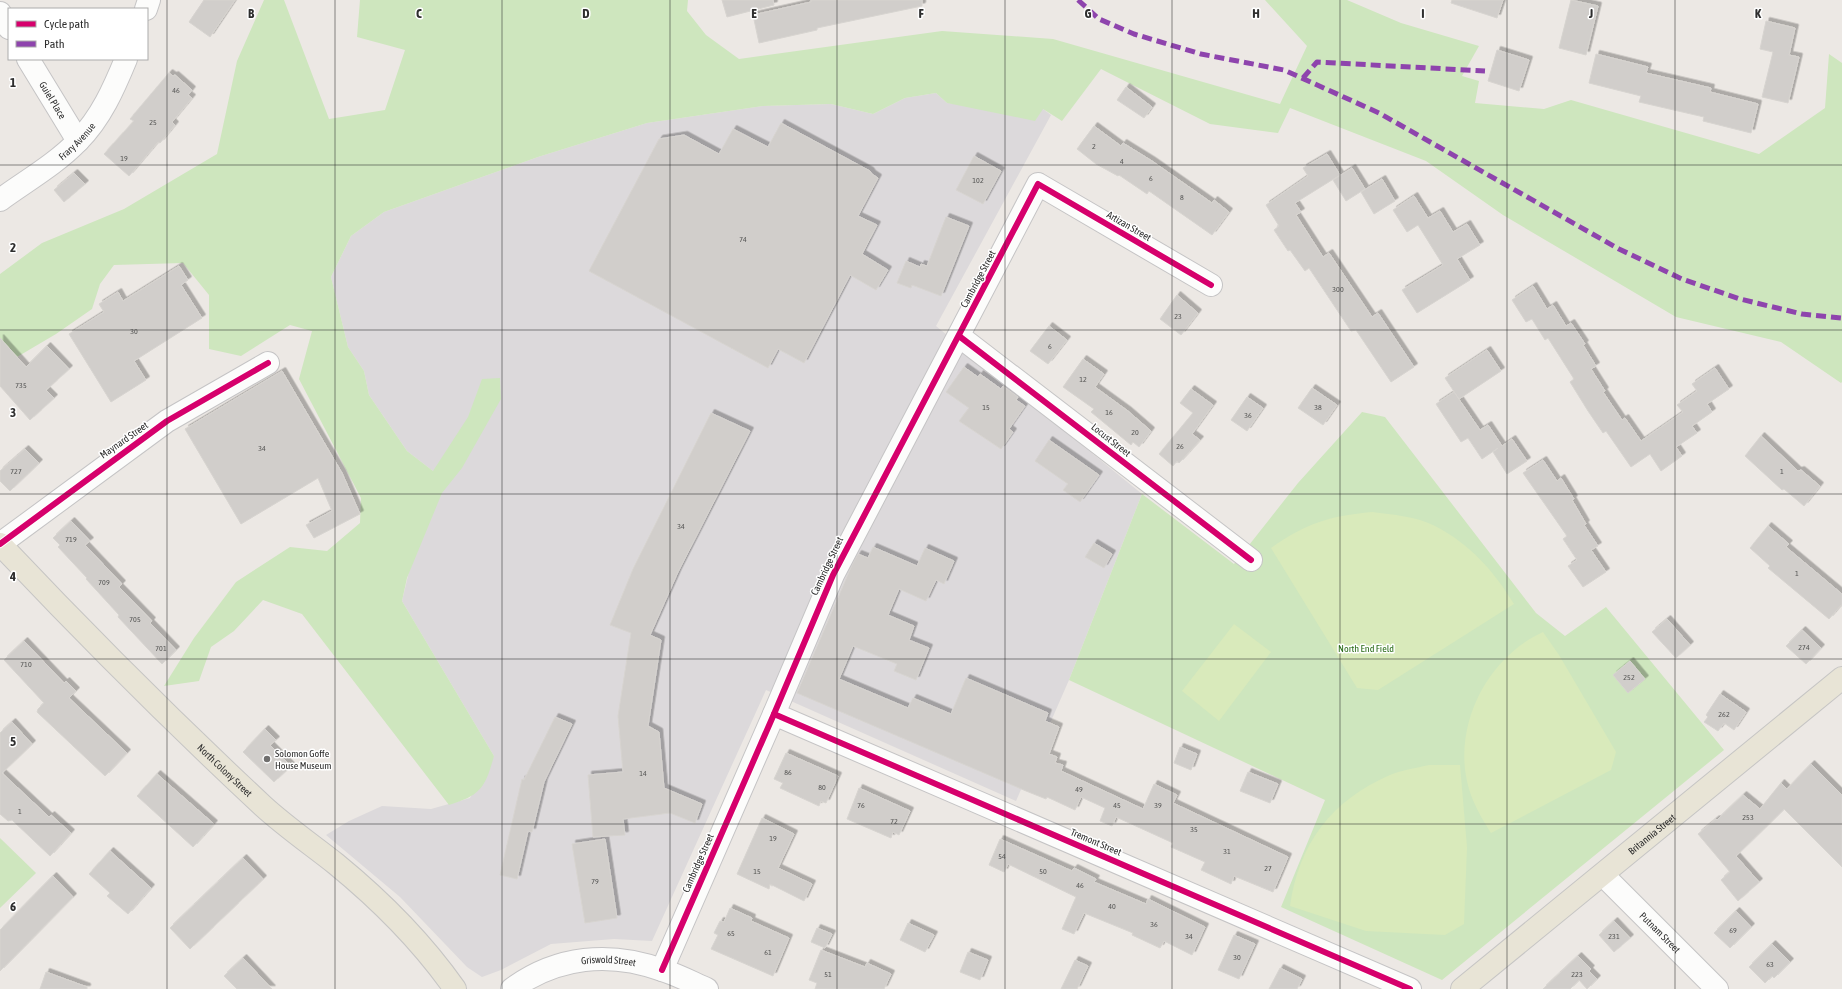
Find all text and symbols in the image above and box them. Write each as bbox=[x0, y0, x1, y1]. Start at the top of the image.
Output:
text: B bbox=[248, 6, 255, 21]
text: C bbox=[416, 6, 422, 21]
text: D bbox=[582, 6, 590, 21]
text: E bbox=[751, 6, 757, 21]
text: F bbox=[918, 6, 924, 21]
text: G bbox=[1085, 6, 1092, 21]
text: H bbox=[1252, 6, 1260, 21]
text: I bbox=[1421, 6, 1425, 21]
text: J bbox=[1588, 6, 1593, 21]
text: K bbox=[1755, 6, 1762, 21]
legend bbox=[8, 8, 148, 60]
text: Cycle path bbox=[44, 17, 89, 31]
text: Path bbox=[44, 37, 65, 51]
text: 1 bbox=[10, 75, 16, 90]
street label: Guiel Place bbox=[37, 79, 69, 121]
house number: 46 bbox=[172, 86, 180, 95]
house number: 25 bbox=[149, 118, 157, 127]
street label: Frary Avenue bbox=[56, 120, 97, 162]
house number: 2 bbox=[1092, 142, 1096, 151]
house number: 19 bbox=[120, 154, 128, 163]
house number: 4 bbox=[1120, 157, 1124, 166]
house number: 6 bbox=[1149, 174, 1153, 183]
house number: 102 bbox=[972, 176, 984, 185]
house number: 8 bbox=[1180, 193, 1184, 202]
street label: Artizan Street bbox=[1105, 209, 1153, 243]
house number: 74 bbox=[739, 235, 747, 244]
text: 2 bbox=[10, 240, 16, 255]
street label: Cambridge Street bbox=[958, 248, 998, 309]
house number: 300 bbox=[1332, 285, 1344, 294]
house number: 23 bbox=[1174, 312, 1182, 321]
house number: 30 bbox=[130, 327, 138, 336]
house number: 6 bbox=[1048, 342, 1052, 351]
house number: 12 bbox=[1079, 375, 1087, 384]
house number: 735 bbox=[15, 381, 27, 390]
house number: 15 bbox=[982, 403, 990, 412]
house number: 38 bbox=[1314, 403, 1322, 412]
text: 3 bbox=[10, 405, 16, 420]
house number: 16 bbox=[1105, 408, 1113, 417]
house number: 36 bbox=[1244, 411, 1252, 420]
street label: Maynard Street bbox=[98, 419, 150, 461]
street label: Locust Street bbox=[1089, 421, 1133, 459]
house number: 20 bbox=[1131, 428, 1139, 437]
house number: 26 bbox=[1176, 442, 1184, 451]
house number: 34 bbox=[258, 444, 266, 453]
house number: 727 bbox=[10, 467, 22, 476]
house number: 1 bbox=[1780, 467, 1784, 476]
house number: 34 bbox=[677, 522, 685, 531]
house number: 719 bbox=[65, 535, 77, 544]
street label: Cambridge Street bbox=[809, 535, 845, 597]
text: 4 bbox=[9, 569, 16, 584]
house number: 1 bbox=[1795, 569, 1799, 578]
house number: 709 bbox=[98, 578, 110, 587]
house number: 705 bbox=[129, 615, 141, 624]
park label: North End Field bbox=[1338, 643, 1394, 654]
house number: 274 bbox=[1798, 643, 1810, 652]
house number: 701 bbox=[155, 644, 167, 653]
house number: 710 bbox=[20, 660, 32, 669]
house number: 252 bbox=[1623, 673, 1635, 682]
house number: 262 bbox=[1718, 710, 1730, 719]
text: 5 bbox=[10, 734, 16, 749]
street label: North Colony Street bbox=[195, 741, 255, 799]
place label: Solomon Goffe House Museum bbox=[275, 748, 331, 771]
marker: Solomon Goffe House Museum bbox=[262, 754, 272, 764]
house number: 86 bbox=[784, 768, 792, 777]
house number: 14 bbox=[639, 769, 647, 778]
house number: 80 bbox=[818, 783, 826, 792]
house number: 49 bbox=[1075, 785, 1083, 794]
house number: 76 bbox=[857, 801, 865, 810]
house number: 45 bbox=[1113, 801, 1121, 810]
house number: 39 bbox=[1154, 801, 1162, 810]
house number: 1 bbox=[18, 807, 22, 816]
street label: Britannia Street bbox=[1626, 811, 1677, 856]
house number: 253 bbox=[1742, 813, 1754, 822]
house number: 72 bbox=[890, 817, 898, 826]
house number: 35 bbox=[1190, 825, 1198, 834]
street label: Tremont Street bbox=[1069, 826, 1123, 858]
street label: Cambridge Street bbox=[680, 832, 716, 894]
house number: 19 bbox=[769, 834, 777, 843]
house number: 31 bbox=[1223, 847, 1231, 856]
house number: 54 bbox=[998, 852, 1006, 861]
house number: 27 bbox=[1264, 864, 1272, 873]
house number: 15 bbox=[753, 867, 761, 876]
house number: 50 bbox=[1039, 867, 1047, 876]
house number: 79 bbox=[591, 877, 599, 886]
house number: 46 bbox=[1076, 881, 1084, 890]
text: 6 bbox=[10, 899, 16, 914]
house number: 40 bbox=[1108, 902, 1116, 911]
street label: Putnam Street bbox=[1638, 910, 1683, 955]
house number: 36 bbox=[1150, 920, 1158, 929]
house number: 69 bbox=[1729, 926, 1737, 935]
house number: 65 bbox=[727, 929, 735, 938]
house number: 34 bbox=[1185, 932, 1193, 941]
house number: 231 bbox=[1608, 932, 1620, 941]
house number: 61 bbox=[764, 948, 772, 957]
street label: Griswold Street bbox=[580, 953, 637, 968]
house number: 30 bbox=[1233, 953, 1241, 962]
house number: 63 bbox=[1766, 960, 1774, 969]
house number: 51 bbox=[824, 970, 832, 979]
house number: 223 bbox=[1571, 970, 1583, 979]

